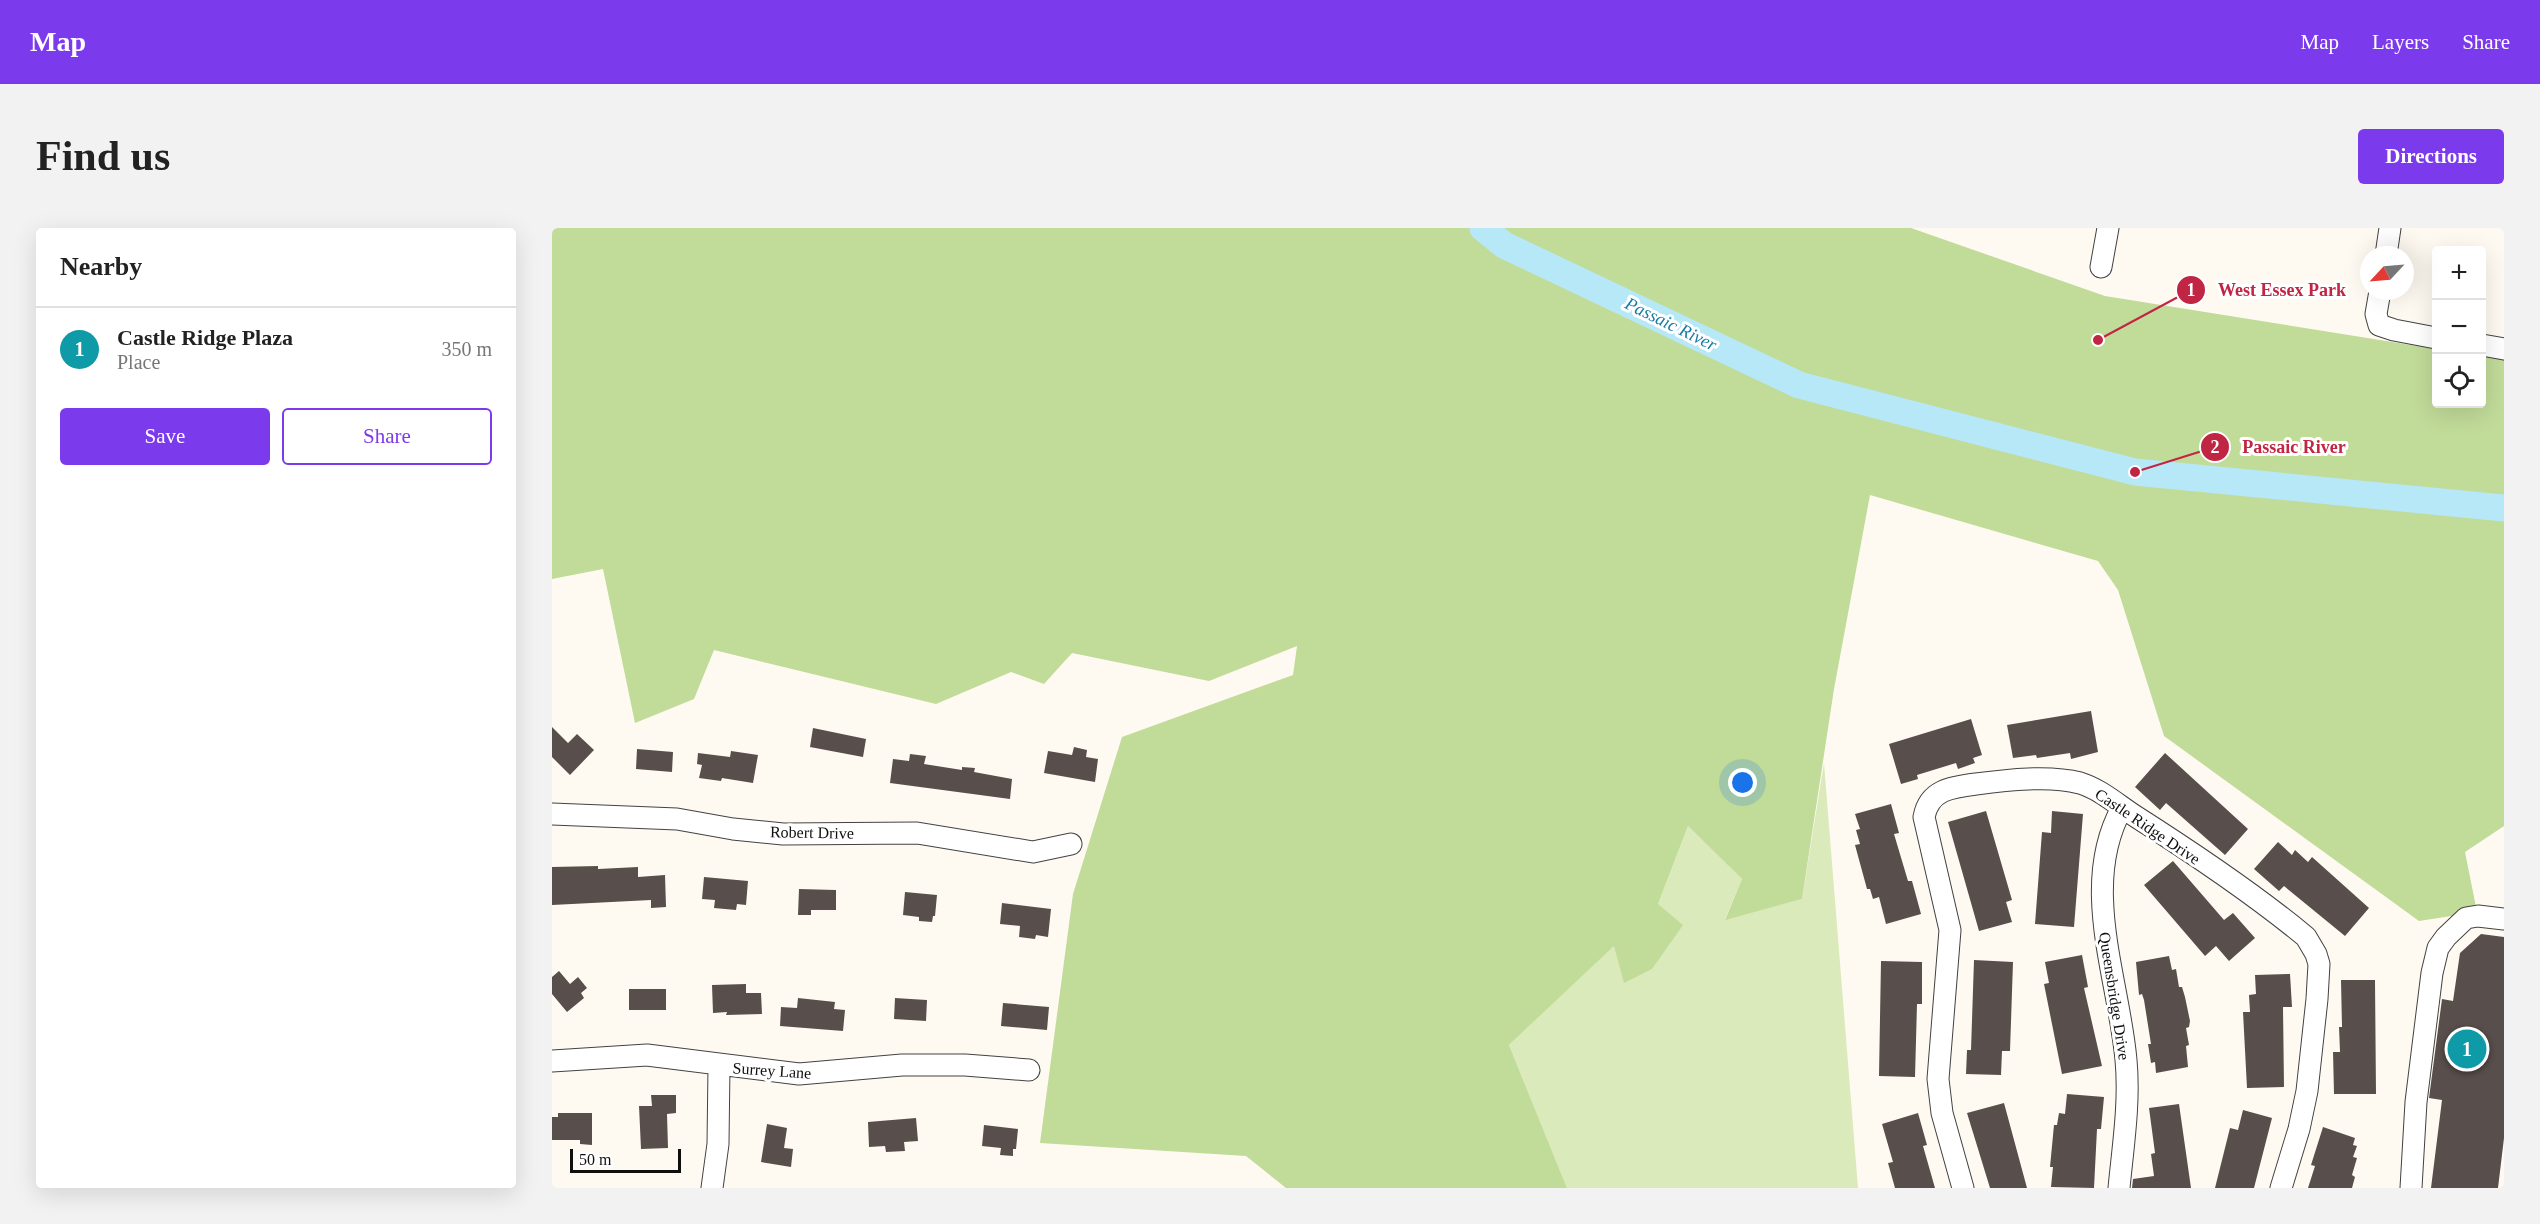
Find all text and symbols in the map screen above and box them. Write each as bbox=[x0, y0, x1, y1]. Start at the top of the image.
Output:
text: Map bbox=[30, 26, 86, 57]
text: Map bbox=[2301, 30, 2339, 54]
text: Layers bbox=[2372, 30, 2429, 54]
text: Share bbox=[2462, 30, 2510, 54]
button: Directions bbox=[2358, 129, 2504, 184]
text: Find us bbox=[36, 133, 170, 179]
north arrow bbox=[2360, 246, 2414, 300]
map controls bbox=[2432, 246, 2486, 408]
button: + bbox=[2432, 246, 2486, 300]
text: Nearby bbox=[60, 252, 142, 281]
callout: West Essex Park bbox=[2176, 272, 2358, 308]
text: 1 bbox=[2187, 280, 2196, 300]
text: West Essex Park bbox=[2218, 280, 2346, 300]
water label: Passaic River bbox=[1621, 293, 1721, 355]
button: − bbox=[2432, 300, 2486, 354]
text: Castle Ridge Plaza bbox=[117, 325, 293, 350]
text: 1 bbox=[75, 338, 85, 360]
text: 350 m bbox=[441, 338, 492, 360]
text: Place bbox=[117, 351, 160, 373]
button: locate bbox=[2432, 354, 2486, 408]
button: Save bbox=[60, 408, 270, 465]
button: Share bbox=[282, 408, 492, 465]
callout: Passaic River bbox=[2200, 429, 2357, 465]
text: 2 bbox=[2211, 437, 2220, 457]
text: Passaic River bbox=[2242, 437, 2346, 457]
your location bbox=[1728, 768, 1757, 797]
street label: Castle Ridge Drive bbox=[2092, 785, 2203, 869]
street label: Robert Drive bbox=[770, 823, 854, 842]
street label: Queensbridge Drive bbox=[2095, 931, 2133, 1061]
pin: 1 bbox=[2448, 1026, 2486, 1072]
street label: Surrey Lane bbox=[732, 1059, 812, 1083]
scale bar bbox=[570, 1146, 681, 1174]
text: 50 m bbox=[579, 1151, 611, 1168]

